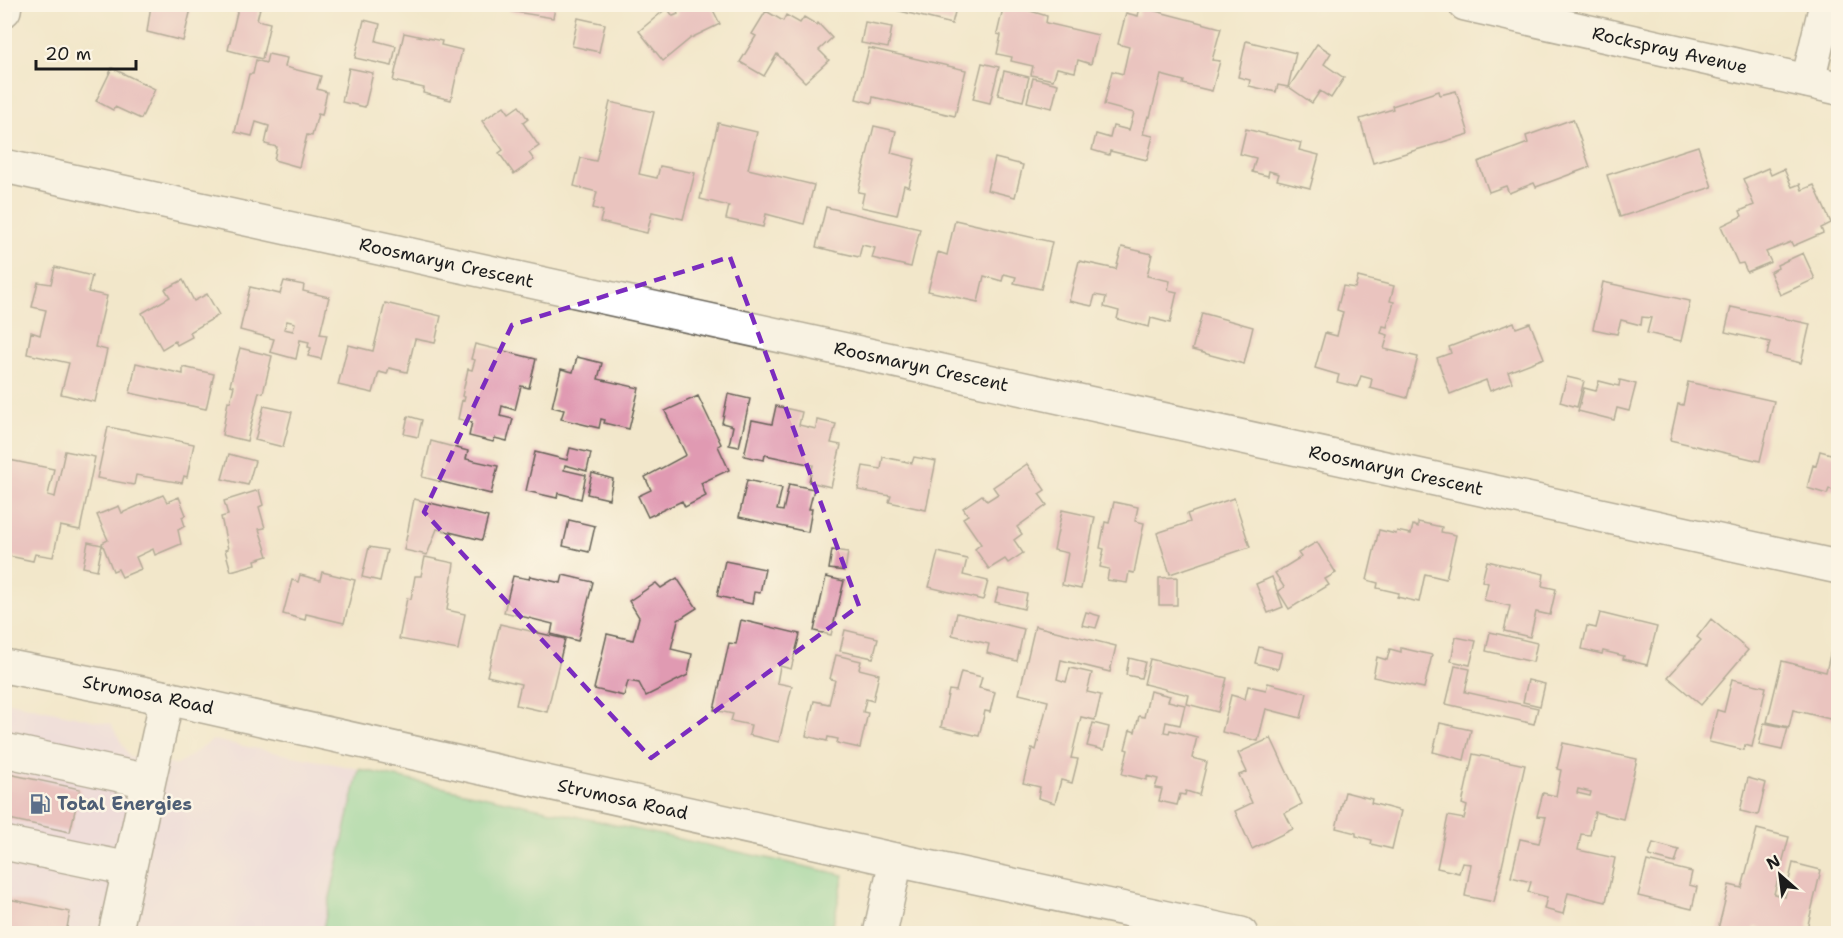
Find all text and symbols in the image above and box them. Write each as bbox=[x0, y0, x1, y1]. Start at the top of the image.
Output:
street label: Rockspray Avenue bbox=[1590, 21, 1750, 79]
scale bar bbox=[36, 33, 136, 71]
text: 20 m bbox=[45, 42, 91, 66]
street label: Roosmaryn Crescent bbox=[357, 232, 536, 294]
street label: Roosmaryn Crescent bbox=[832, 336, 1011, 397]
street label: Roosmaryn Crescent bbox=[1307, 440, 1486, 501]
street label: Strumosa Road bbox=[81, 670, 216, 720]
street label: Strumosa Road bbox=[555, 773, 690, 825]
fuel station icon: Total Energies bbox=[28, 792, 52, 816]
place label: Total Energies bbox=[57, 792, 192, 816]
north arrow bbox=[1750, 845, 1810, 905]
text: N bbox=[1763, 850, 1784, 874]

